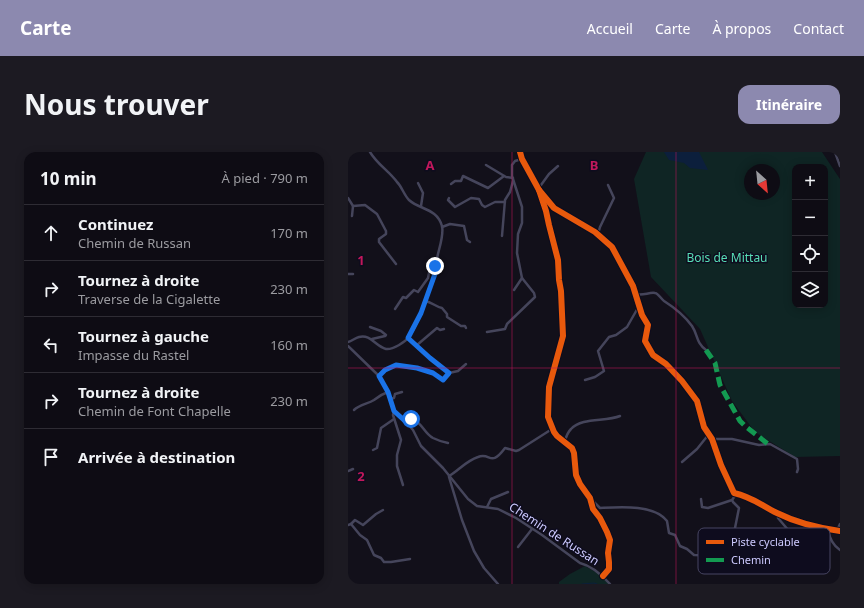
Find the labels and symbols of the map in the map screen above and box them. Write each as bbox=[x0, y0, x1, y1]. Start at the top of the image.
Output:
text: A bbox=[426, 156, 435, 174]
text: B bbox=[590, 156, 598, 174]
north arrow bbox=[744, 164, 780, 200]
park label: Bois de Mittau bbox=[686, 249, 768, 266]
text: 1 bbox=[357, 251, 365, 269]
route end bbox=[426, 257, 444, 275]
route start bbox=[402, 410, 420, 428]
text: 2 bbox=[357, 467, 365, 485]
street label: Chemin de Russan bbox=[506, 498, 603, 569]
legend bbox=[698, 528, 830, 574]
text: Piste cyclable bbox=[731, 534, 800, 549]
text: Chemin bbox=[731, 552, 771, 567]

